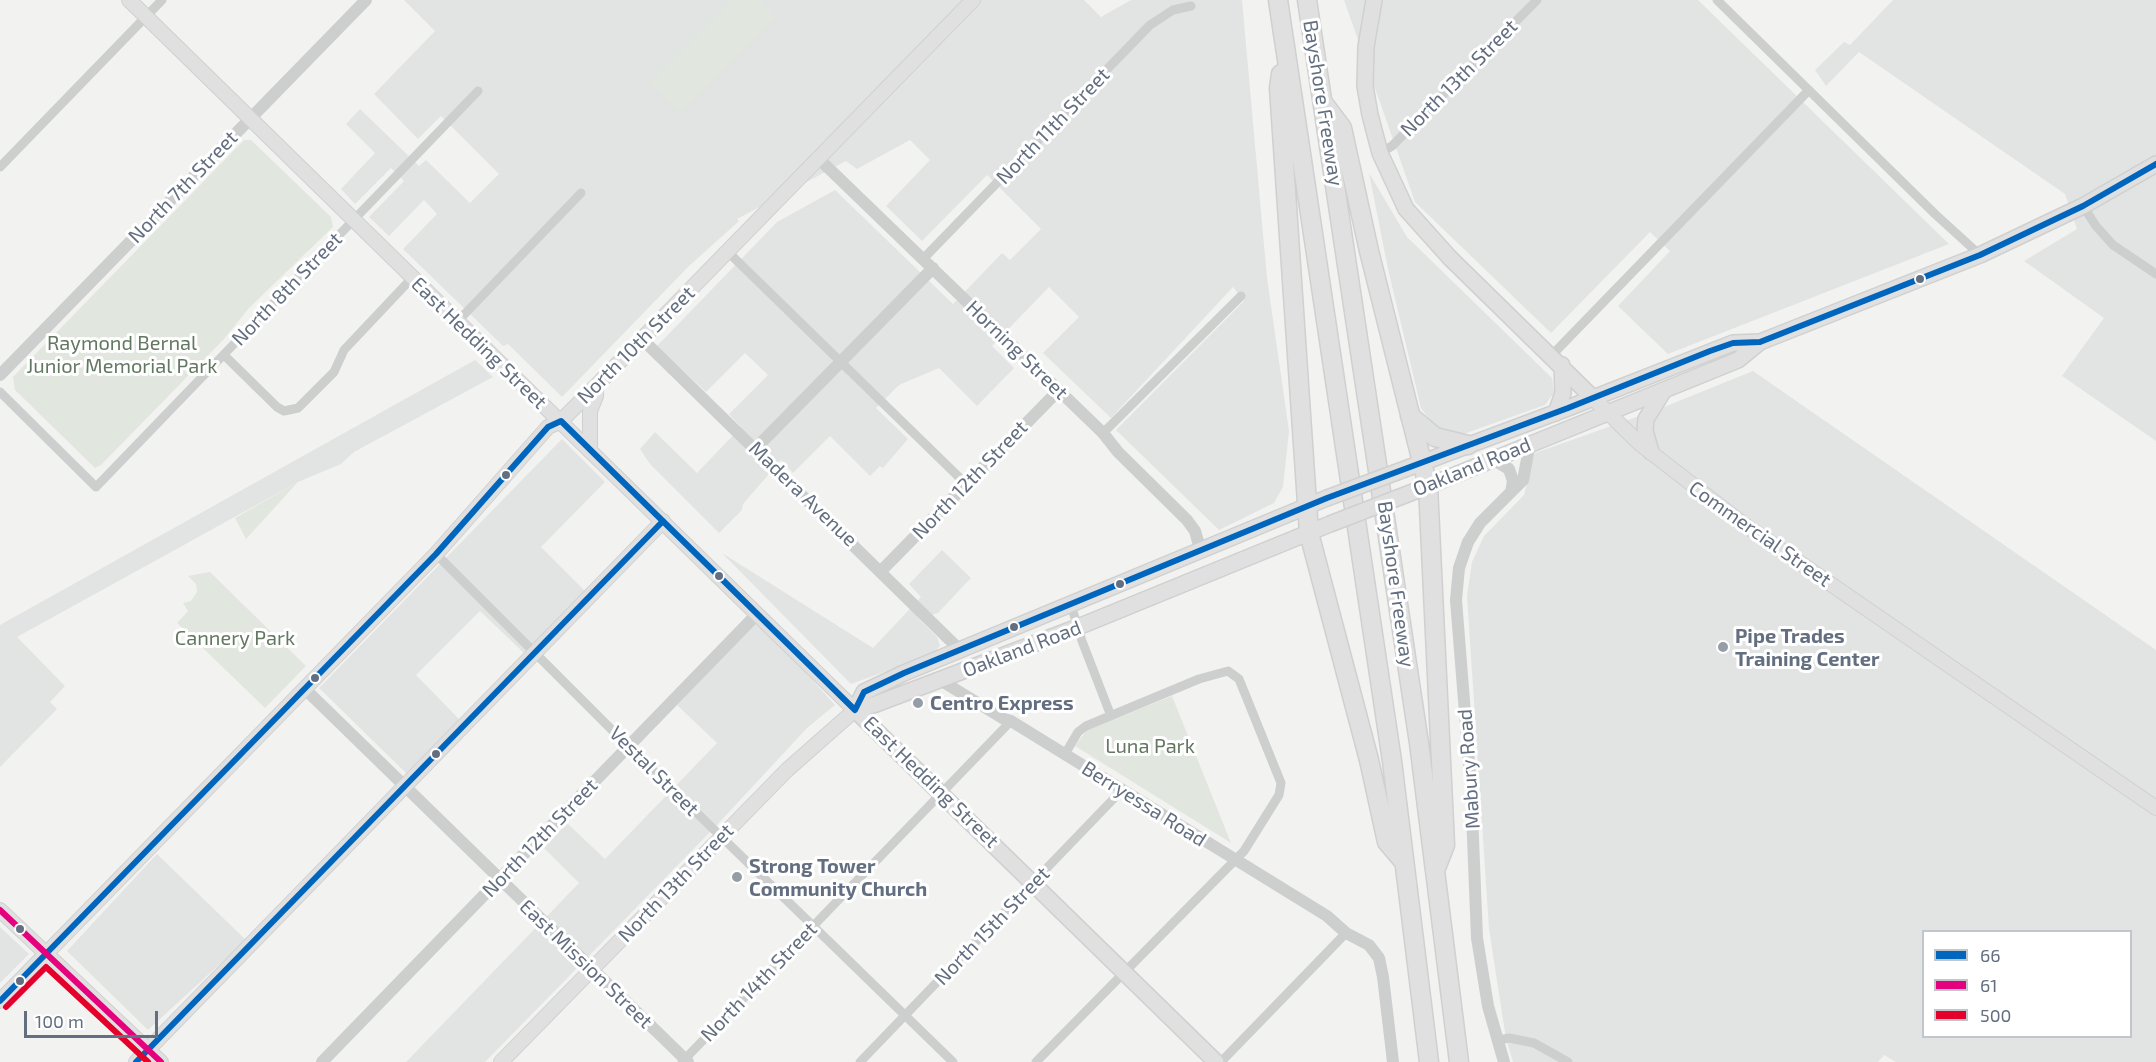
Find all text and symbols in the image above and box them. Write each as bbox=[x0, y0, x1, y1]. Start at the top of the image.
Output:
street label: North 13th Street bbox=[1396, 15, 1522, 141]
street label: Bayshore Freeway bbox=[1298, 18, 1348, 188]
street label: North 11th Street bbox=[991, 63, 1115, 189]
street label: North 7th Street bbox=[123, 126, 243, 248]
street label: North 8th Street bbox=[227, 227, 347, 351]
street label: East Hedding Street bbox=[406, 272, 552, 414]
unlabelled marker bbox=[1914, 273, 1926, 285]
street label: North 10th Street bbox=[572, 281, 700, 409]
street label: Horning Street bbox=[961, 295, 1073, 405]
park label: Raymond Bernal Junior Memorial Park bbox=[26, 331, 218, 378]
street label: North 12th Street bbox=[907, 416, 1033, 544]
street label: Oakland Road bbox=[1410, 432, 1534, 502]
street label: Madera Avenue bbox=[744, 436, 862, 552]
unlabelled marker bbox=[500, 469, 512, 481]
street label: Commercial Street bbox=[1684, 476, 1836, 592]
street label: Bayshore Freeway bbox=[1372, 499, 1420, 669]
unlabelled marker bbox=[713, 570, 725, 582]
unlabelled marker bbox=[1114, 578, 1126, 590]
street label: Oakland Road bbox=[959, 615, 1085, 683]
unlabelled marker bbox=[1008, 621, 1020, 633]
place label: Pipe Trades Training Center bbox=[1735, 624, 1879, 671]
park label: Cannery Park bbox=[175, 626, 295, 650]
marker: Pipe Trades Training Center bbox=[1716, 640, 1730, 654]
unlabelled marker bbox=[309, 672, 321, 684]
place label: Centro Express bbox=[930, 691, 1074, 715]
marker: Centro Express bbox=[911, 696, 925, 710]
street label: Mabury Road bbox=[1453, 708, 1485, 830]
street label: East Hedding Street bbox=[858, 711, 1004, 853]
street label: Vestal Street bbox=[604, 721, 704, 821]
park label: Luna Park bbox=[1105, 734, 1195, 758]
unlabelled marker bbox=[430, 748, 442, 760]
street label: Berryessa Road bbox=[1077, 756, 1211, 852]
street label: North 12th Street bbox=[477, 774, 603, 902]
street label: North 13th Street bbox=[613, 819, 739, 947]
place label: Strong Tower Community Church bbox=[749, 854, 927, 901]
street label: North 15th Street bbox=[929, 862, 1055, 990]
marker: Strong Tower Community Church bbox=[730, 870, 744, 884]
street label: East Mission Street bbox=[515, 895, 657, 1033]
street label: North 14th Street bbox=[696, 917, 822, 1047]
unlabelled marker bbox=[14, 923, 26, 935]
legend bbox=[1922, 930, 2132, 1038]
text: 66 bbox=[1980, 944, 2001, 966]
text: 61 bbox=[1980, 974, 1997, 996]
unlabelled marker bbox=[14, 975, 26, 987]
scale bar bbox=[27, 999, 160, 1037]
text: 500 bbox=[1980, 1004, 2011, 1026]
text: 100 m bbox=[35, 1010, 84, 1032]

